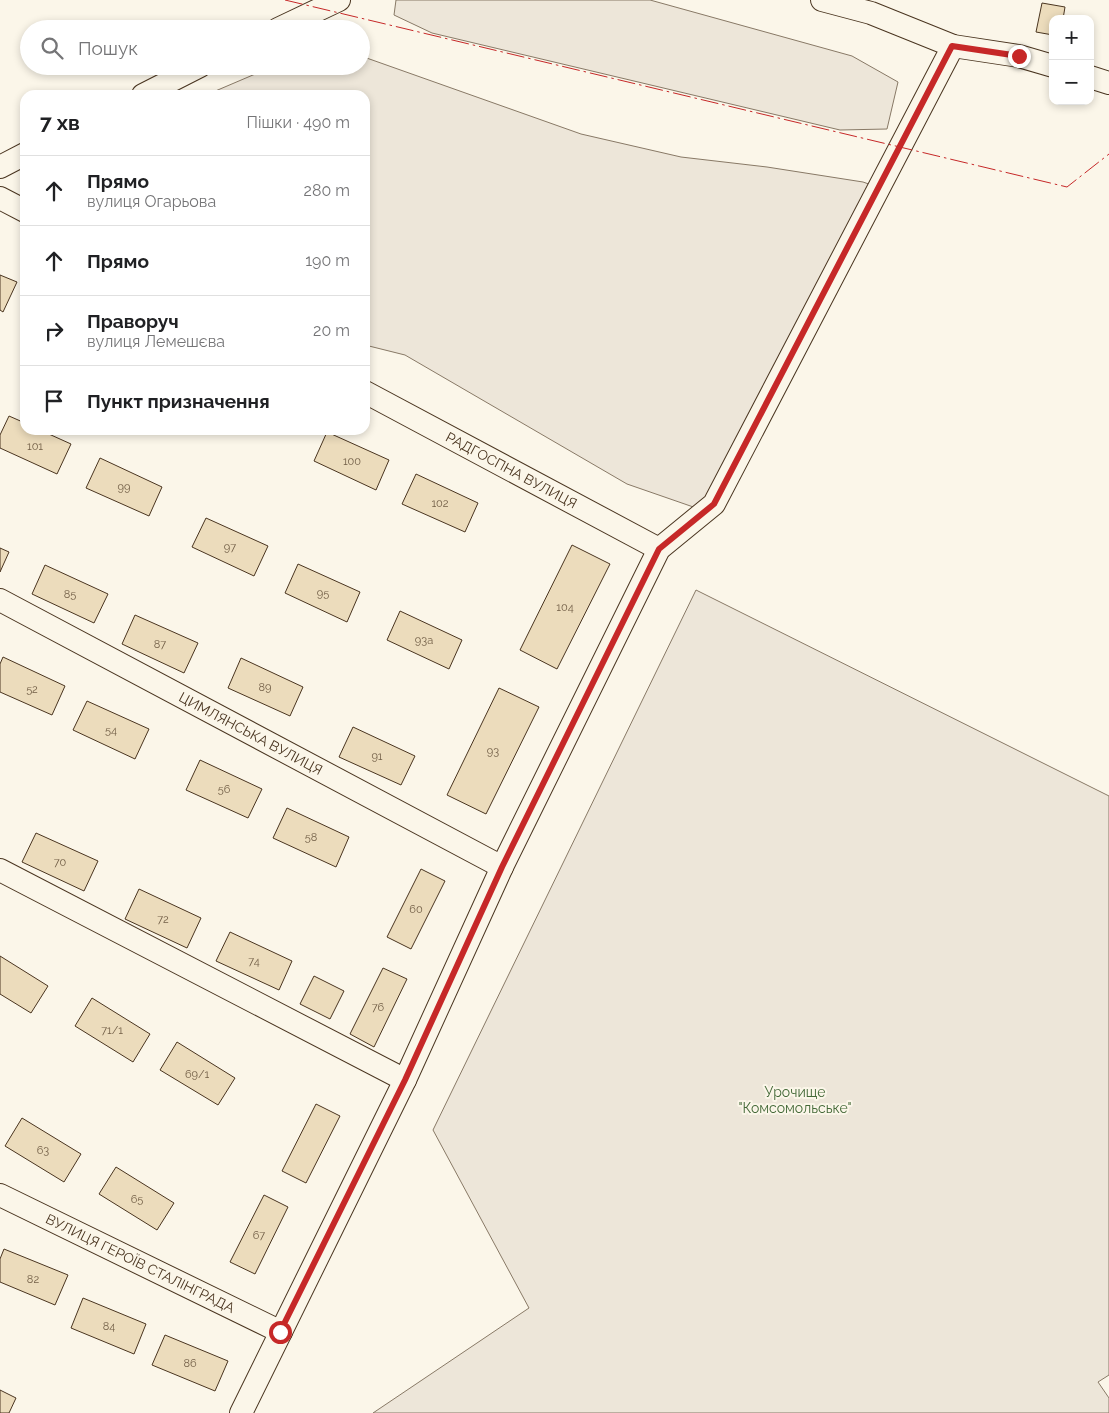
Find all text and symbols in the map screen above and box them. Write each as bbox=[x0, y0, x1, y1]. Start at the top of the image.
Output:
map controls bbox=[1049, 15, 1094, 105]
button: + bbox=[1049, 15, 1094, 60]
search box bbox=[20, 20, 370, 75]
icon: search bbox=[38, 34, 66, 62]
text: Пошук bbox=[78, 37, 138, 59]
route end bbox=[1008, 45, 1031, 68]
button: − bbox=[1049, 60, 1094, 105]
text: 7 хв bbox=[40, 110, 80, 135]
text: Пішки · 490 m bbox=[247, 113, 350, 132]
text: Прямо bbox=[87, 170, 149, 192]
icon: ahead bbox=[40, 177, 68, 205]
text: 280 m bbox=[304, 181, 350, 200]
text: вулиця Огарьова bbox=[87, 192, 216, 211]
icon: ahead bbox=[40, 247, 68, 275]
text: Прямо bbox=[87, 250, 149, 272]
text: 190 m bbox=[305, 251, 350, 270]
text: Праворуч bbox=[87, 310, 179, 332]
icon: right bbox=[40, 317, 68, 345]
text: 20 m bbox=[313, 321, 350, 340]
text: вулиця Лемешєва bbox=[87, 332, 225, 351]
icon: arrive bbox=[40, 387, 68, 415]
text: Пункт призначення bbox=[87, 390, 270, 412]
street label: РАДГОСПНА ВУЛИЦЯ bbox=[443, 429, 580, 512]
house number: 101 bbox=[27, 440, 43, 453]
house number: 100 bbox=[343, 455, 361, 468]
house number: 99 bbox=[118, 481, 130, 494]
house number: 102 bbox=[431, 497, 449, 510]
house number: 97 bbox=[224, 541, 236, 554]
house number: 95 bbox=[317, 587, 329, 600]
house number: 85 bbox=[64, 588, 76, 601]
house number: 104 bbox=[556, 601, 574, 614]
house number: 93а bbox=[415, 634, 433, 647]
house number: 87 bbox=[154, 638, 166, 651]
house number: 89 bbox=[259, 681, 271, 694]
house number: 52 bbox=[26, 683, 38, 696]
street label: ЦИМЛЯНСЬКА ВУЛИЦЯ bbox=[176, 689, 325, 778]
house number: 54 bbox=[105, 724, 117, 737]
house number: 93 bbox=[487, 745, 499, 758]
house number: 91 bbox=[371, 750, 383, 763]
house number: 56 bbox=[218, 783, 231, 796]
house number: 58 bbox=[305, 831, 317, 844]
house number: 70 bbox=[54, 856, 67, 869]
house number: 60 bbox=[409, 903, 423, 916]
house number: 72 bbox=[157, 913, 169, 926]
house number: 74 bbox=[248, 955, 260, 968]
house number: 76 bbox=[372, 1001, 385, 1014]
house number: 71/1 bbox=[101, 1024, 123, 1037]
house number: 69/1 bbox=[185, 1068, 209, 1081]
park label: Урочище "Комсомольське" bbox=[738, 1084, 852, 1116]
house number: 63 bbox=[37, 1144, 49, 1157]
house number: 65 bbox=[131, 1193, 143, 1206]
street label: ВУЛИЦЯ ГЕРОЇВ СТАЛІНГРАДА bbox=[43, 1211, 238, 1316]
house number: 67 bbox=[253, 1229, 265, 1242]
house number: 82 bbox=[27, 1273, 39, 1286]
house number: 84 bbox=[103, 1320, 115, 1333]
route start bbox=[269, 1321, 292, 1344]
house number: 86 bbox=[183, 1357, 197, 1370]

